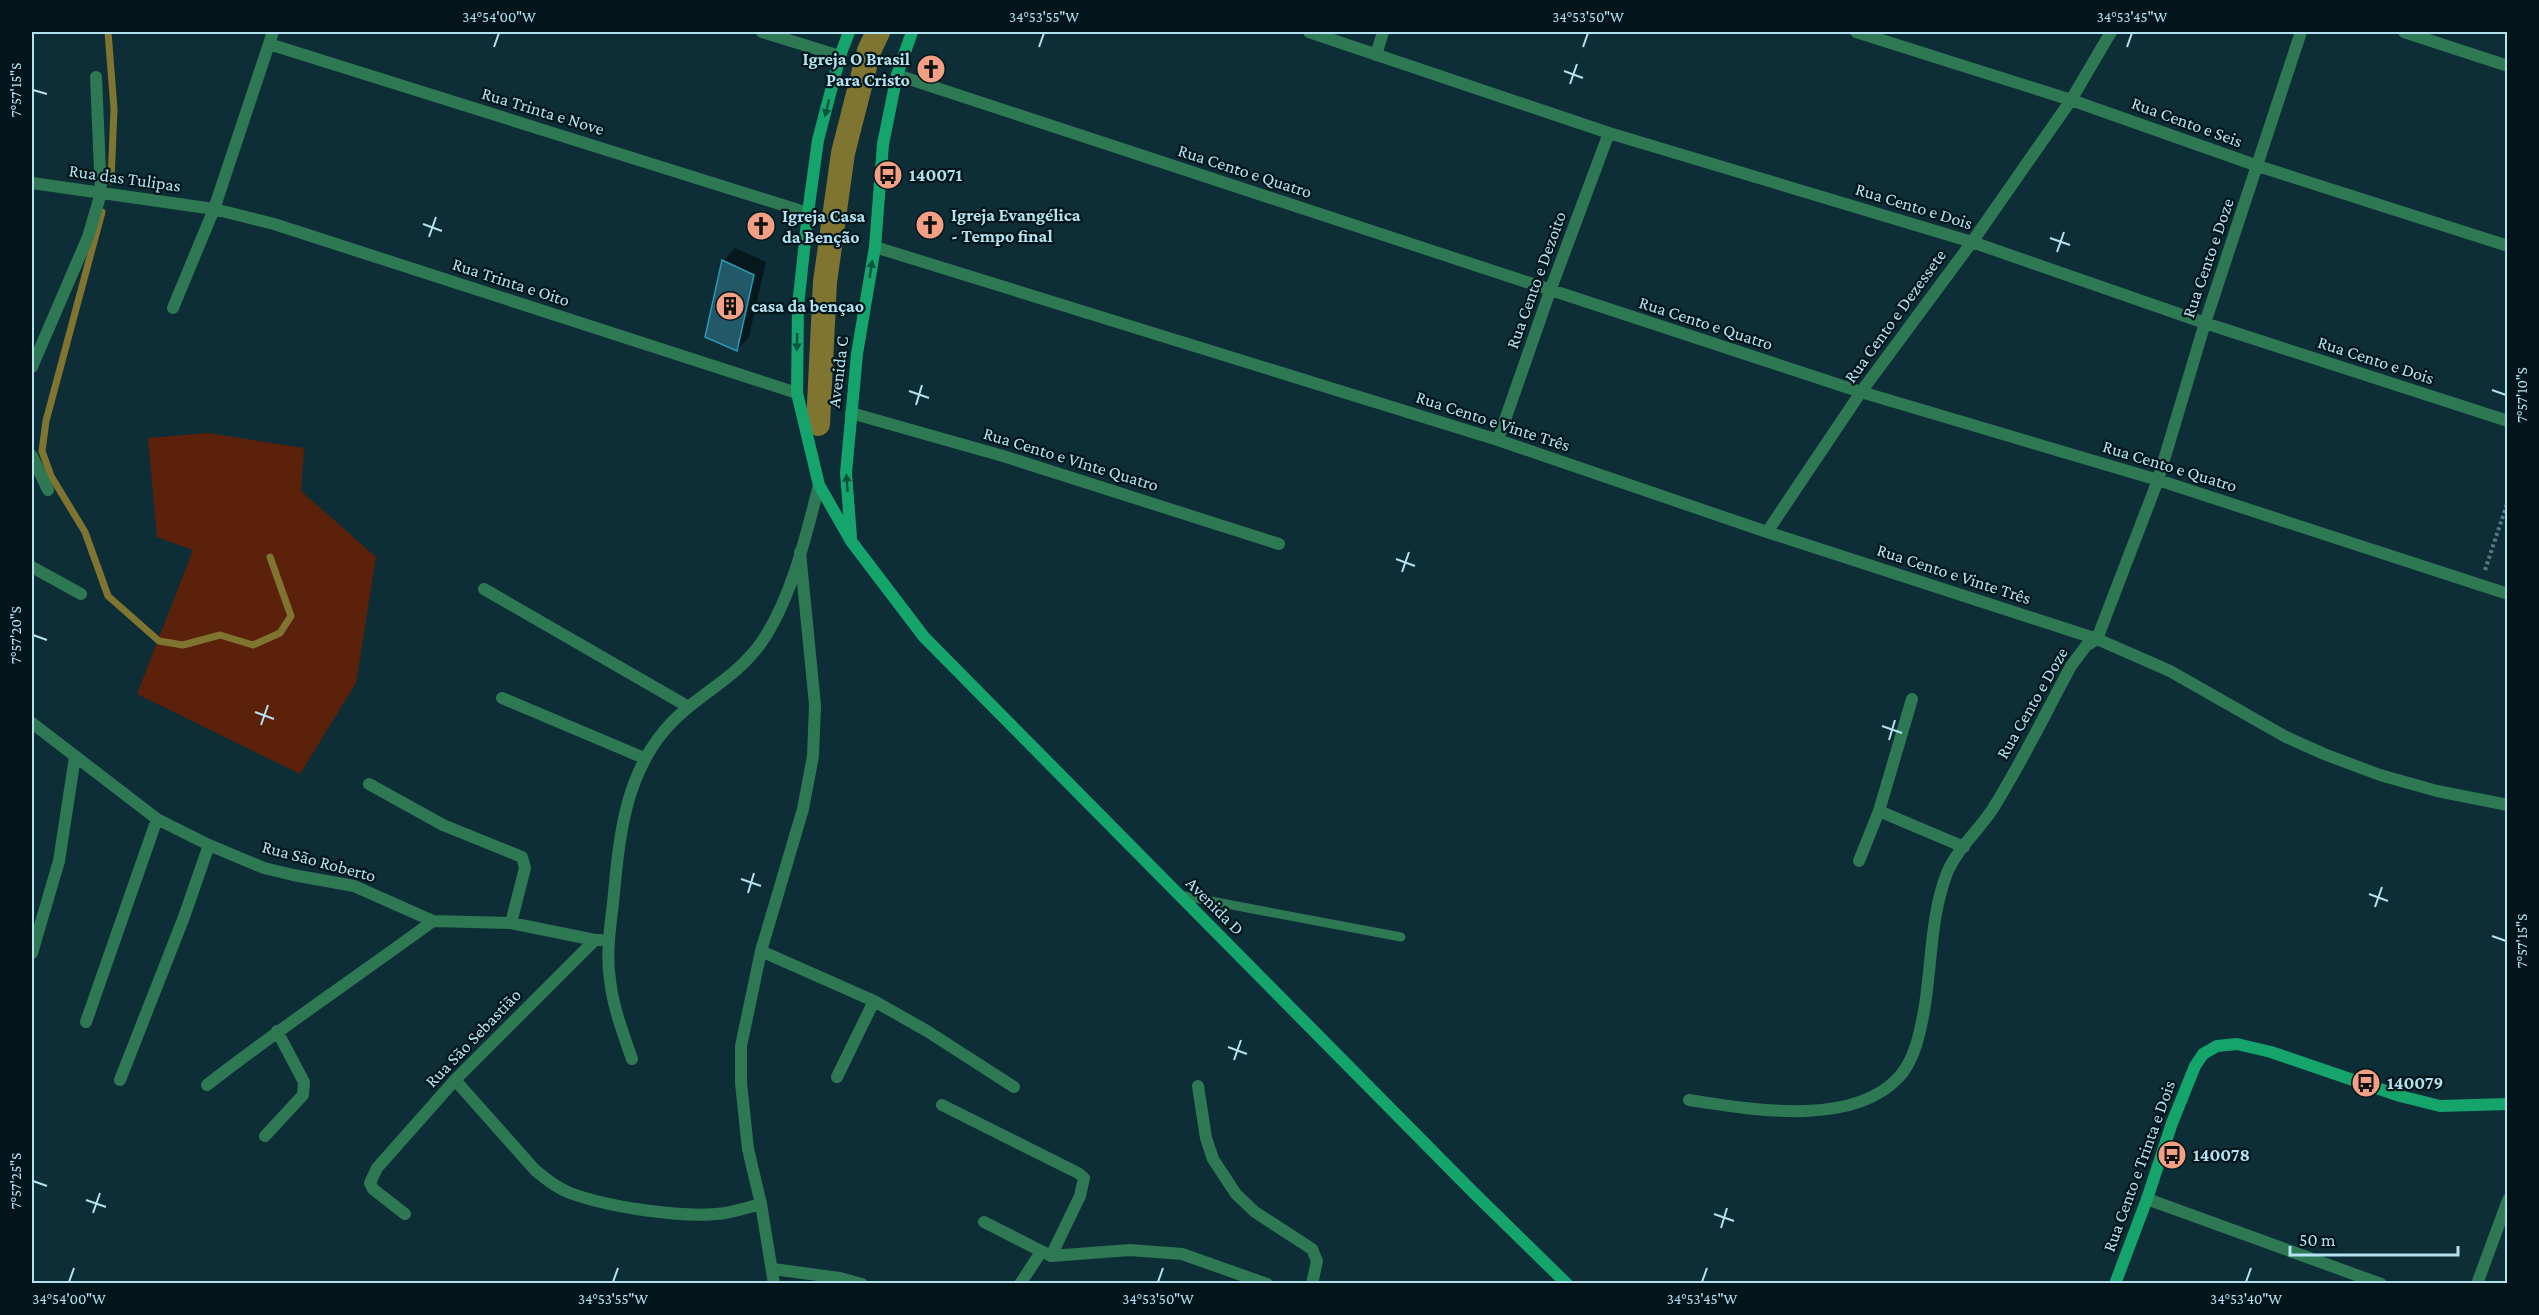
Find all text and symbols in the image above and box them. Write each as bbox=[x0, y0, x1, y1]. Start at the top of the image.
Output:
text: 34°54'00"W bbox=[462, 9, 536, 25]
text: 34°53'55"W bbox=[1009, 9, 1079, 25]
text: 34°53'50"W bbox=[1552, 9, 1624, 25]
text: 34°53'45"W bbox=[2097, 9, 2167, 25]
place label: Igreja O Brasil Para Cristo bbox=[803, 49, 910, 90]
church icon: Igreja O Brasil Para Cristo bbox=[915, 53, 947, 85]
text: 7°57'15"S bbox=[8, 63, 24, 117]
street label: Rua Trinta e Nove bbox=[479, 83, 607, 139]
street label: Rua Cento e Seis bbox=[2129, 93, 2245, 151]
one-way arrow bbox=[821, 99, 831, 117]
street label: Rua Cento e Quatro bbox=[1176, 140, 1314, 202]
bus stop icon: 140071 bbox=[872, 159, 904, 191]
street label: Rua das Tulipas bbox=[68, 160, 182, 196]
place label: 140071 bbox=[909, 165, 963, 185]
street label: Rua Cento e Dois bbox=[1853, 179, 1975, 233]
street label: Rua Cento e Doze bbox=[2178, 196, 2238, 320]
place label: Igreja Evangélica - Tempo final bbox=[951, 205, 1081, 246]
place label: Igreja Casa da Benção bbox=[782, 206, 866, 247]
church icon: Igreja Evangélica - Tempo final bbox=[914, 209, 946, 241]
street label: Rua Cento e Dezoito bbox=[1502, 209, 1570, 351]
church icon: Igreja Casa da Benção bbox=[745, 210, 777, 242]
street label: Rua Cento e Dezessete bbox=[1840, 245, 1950, 387]
street label: Rua Trinta e Oito bbox=[450, 254, 572, 310]
one-way arrow bbox=[867, 259, 876, 278]
building icon: casa da bençao bbox=[714, 290, 746, 322]
street label: Rua Cento e Quatro bbox=[1637, 292, 1775, 354]
place label: casa da bençao bbox=[751, 296, 864, 316]
street label: Rua Cento e Dois bbox=[2315, 332, 2437, 388]
one-way arrow bbox=[793, 333, 802, 352]
street label: Avenida C bbox=[824, 335, 852, 409]
text: 7°57'10"S bbox=[2514, 367, 2530, 423]
street label: Rua Cento e Vinte Três bbox=[1413, 387, 1573, 455]
street label: Rua Cento e VInte Quatro bbox=[981, 423, 1161, 495]
street label: Rua Cento e Quatro bbox=[2100, 436, 2240, 496]
one-way arrow bbox=[842, 473, 852, 492]
street label: Rua Cento e Vinte Três bbox=[1874, 540, 2034, 608]
text: 7°57'20"S bbox=[8, 606, 24, 664]
street label: Rua Cento e Doze bbox=[1992, 644, 2072, 762]
street label: Rua São Roberto bbox=[260, 836, 378, 886]
street label: Avenida D bbox=[1182, 873, 1248, 939]
text: 7°57'15"S bbox=[2514, 914, 2530, 968]
street label: Rua São Sebastião bbox=[421, 985, 525, 1091]
bus stop icon: 140079 bbox=[2350, 1067, 2382, 1099]
place label: 140079 bbox=[2387, 1073, 2443, 1093]
street label: Rua Cento e Trinta e Dois bbox=[2099, 1078, 2179, 1254]
bus stop icon: 140078 bbox=[2156, 1139, 2188, 1171]
place label: 140078 bbox=[2193, 1145, 2250, 1165]
text: 7°57'25"S bbox=[8, 1153, 24, 1209]
scale bar bbox=[2290, 1219, 2458, 1257]
text: 50 m bbox=[2299, 1230, 2336, 1250]
text: 34°54'00"W bbox=[32, 1291, 106, 1307]
text: 34°53'55"W bbox=[578, 1291, 648, 1307]
text: 34°53'50"W bbox=[1122, 1291, 1194, 1307]
text: 34°53'45"W bbox=[1667, 1291, 1737, 1307]
text: 34°53'40"W bbox=[2210, 1291, 2282, 1307]

